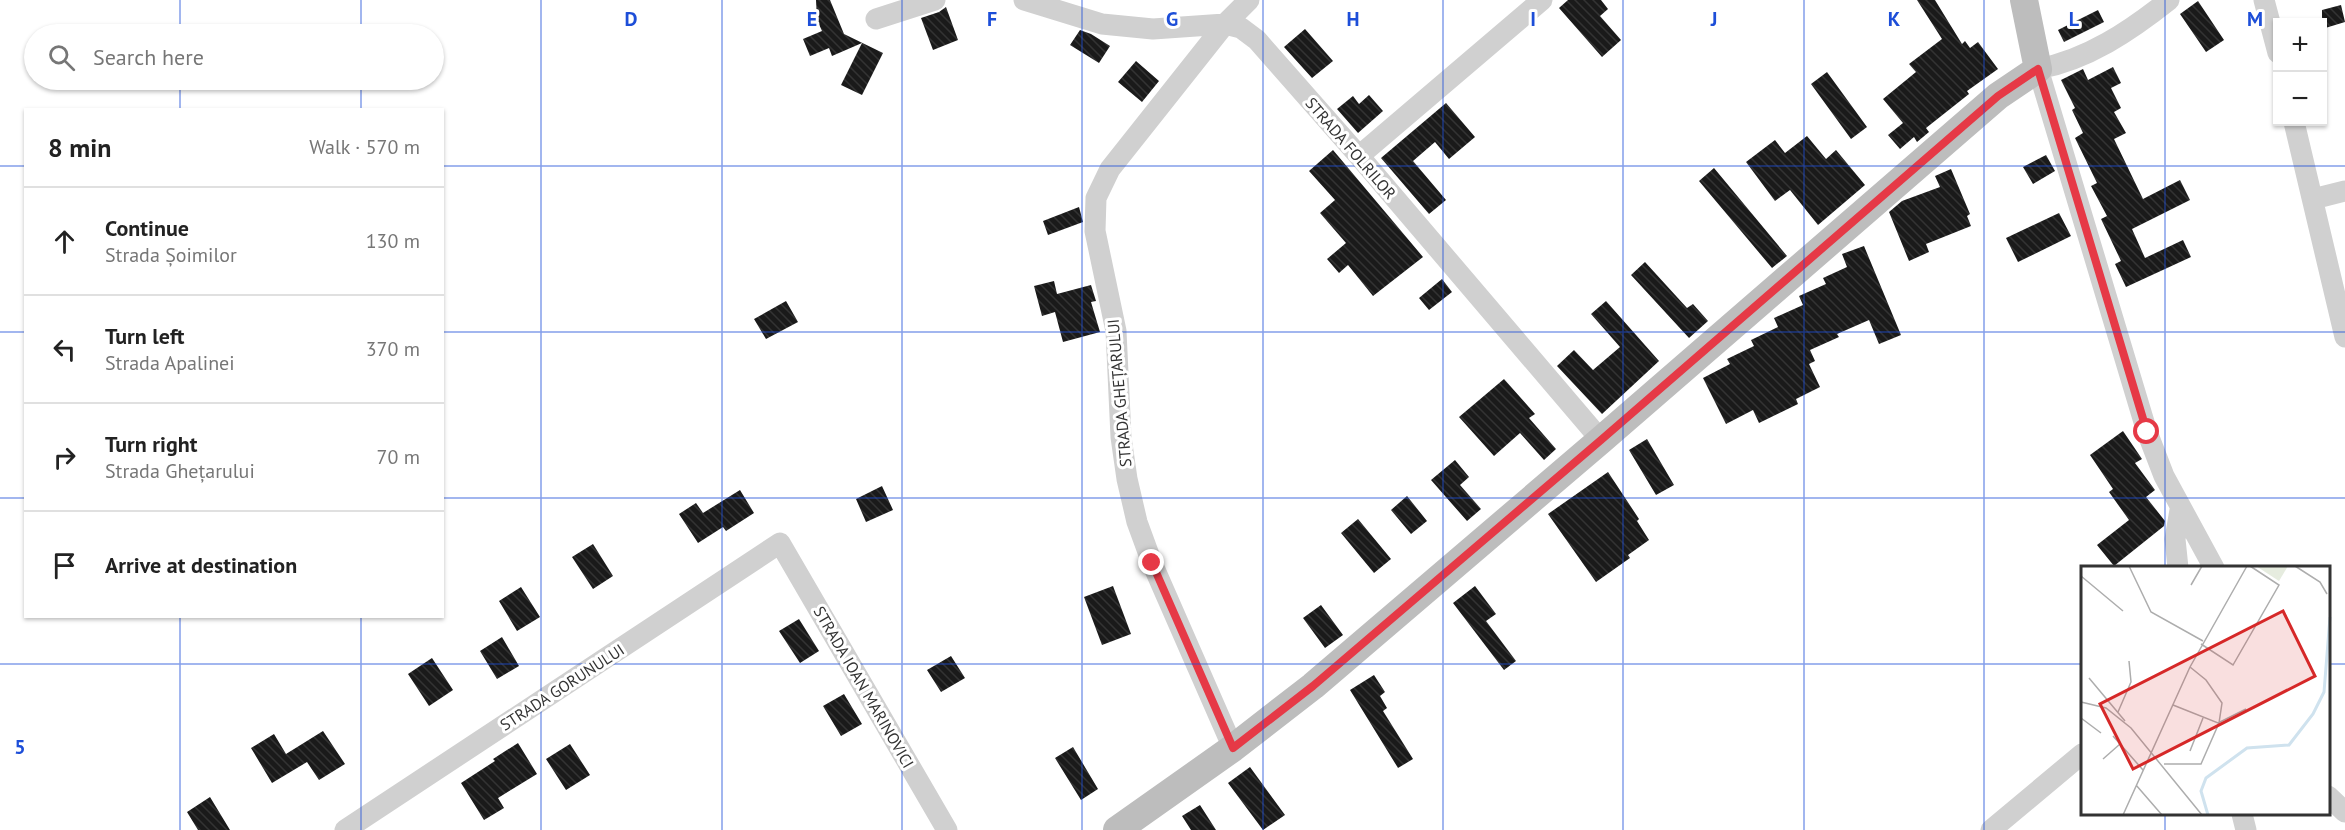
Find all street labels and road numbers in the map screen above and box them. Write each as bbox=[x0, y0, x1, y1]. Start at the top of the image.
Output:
street label: STRADA FOLRILOR bbox=[1301, 93, 1401, 203]
street label: STRADA GHEȚARULUI bbox=[1103, 318, 1135, 468]
street label: STRADA IOAN MARINOVICI bbox=[809, 603, 919, 771]
street label: STRADA GORUNULUI bbox=[496, 639, 628, 735]

